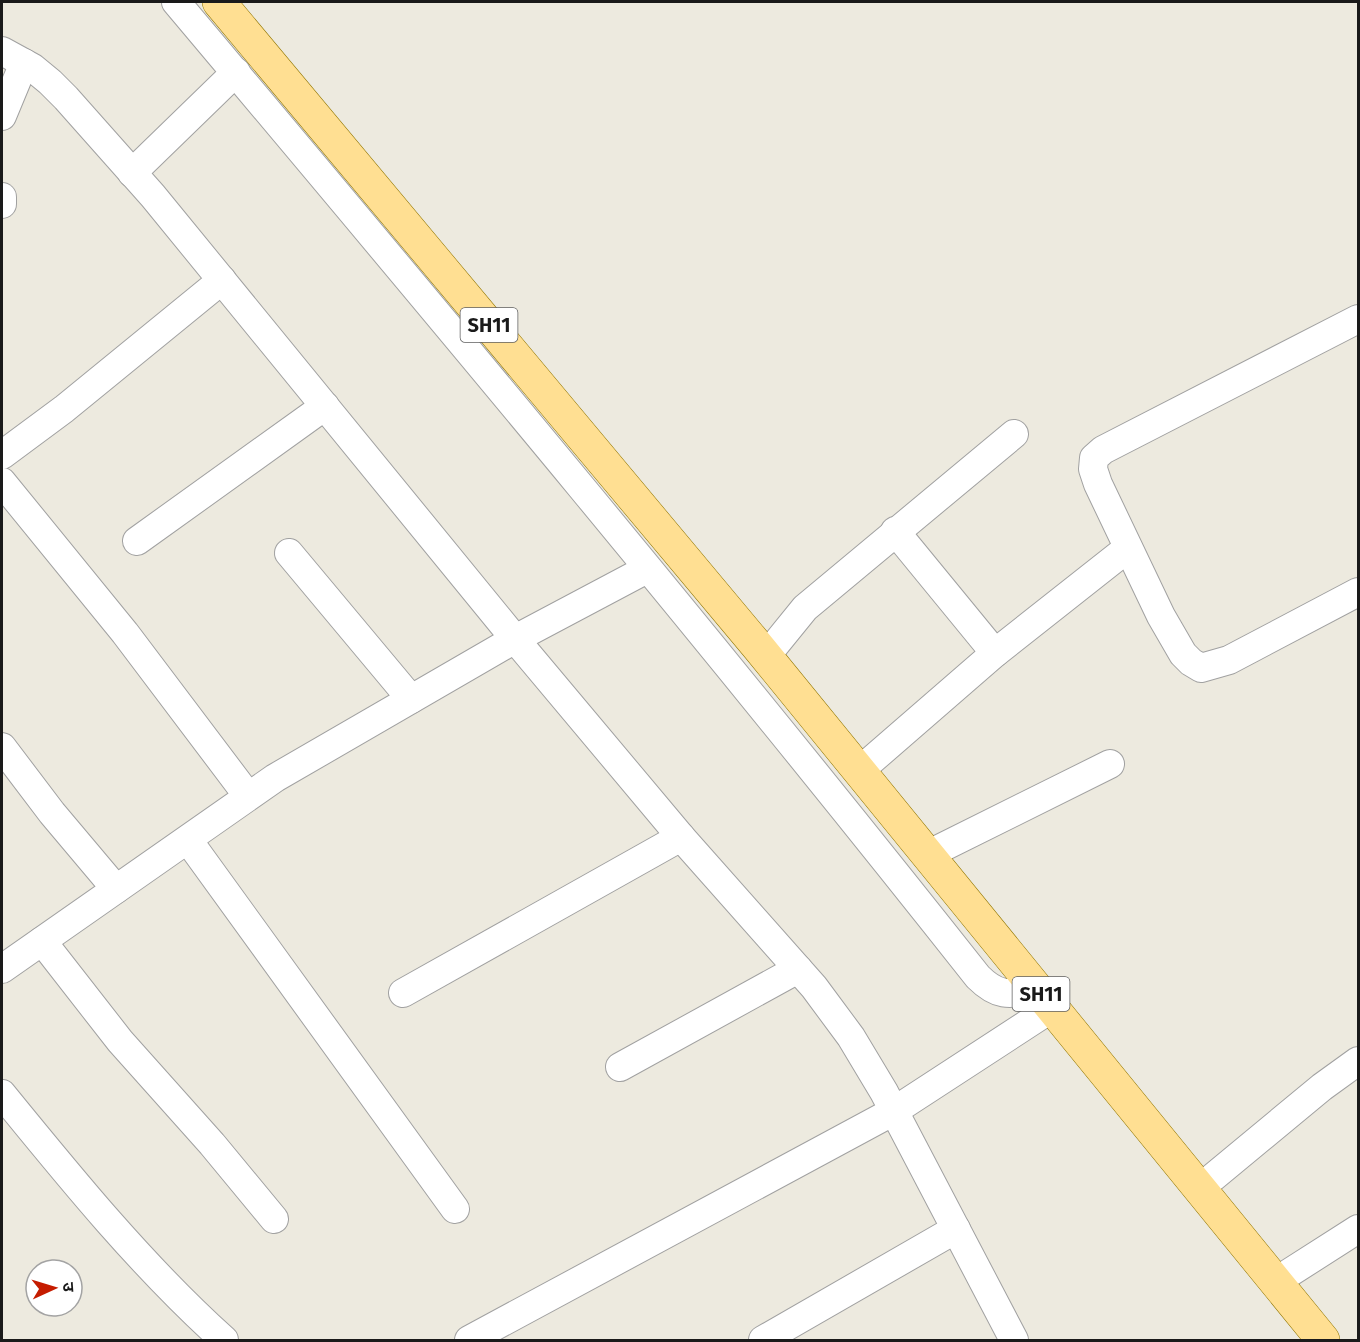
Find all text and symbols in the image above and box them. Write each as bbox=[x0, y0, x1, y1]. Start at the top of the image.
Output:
road number: SH11 bbox=[460, 308, 518, 342]
road number: SH11 bbox=[1012, 977, 1070, 1011]
north arrow bbox=[24, 1258, 84, 1318]
text: उ bbox=[59, 1282, 78, 1293]

